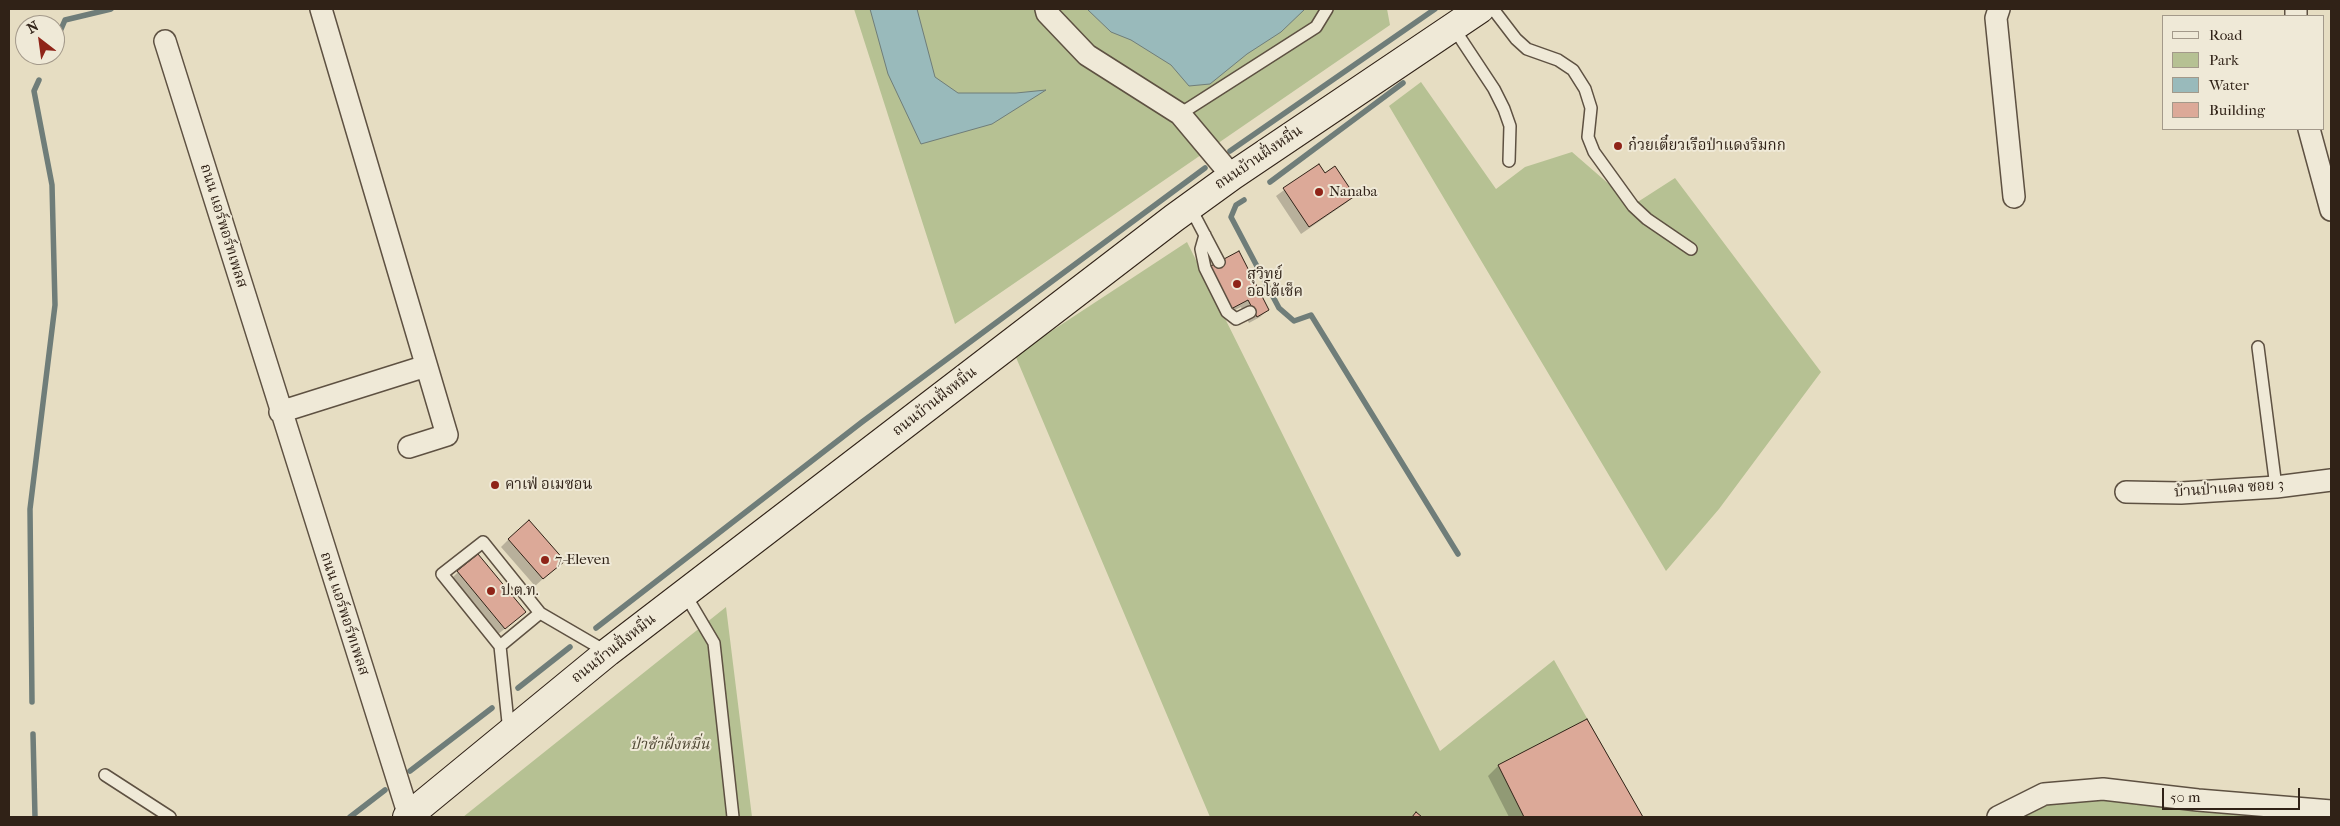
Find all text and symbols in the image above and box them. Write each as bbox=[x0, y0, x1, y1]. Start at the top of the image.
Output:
north arrow bbox=[15, 15, 65, 65]
legend bbox=[2162, 15, 2325, 130]
text: N bbox=[24, 17, 42, 37]
text: Road bbox=[2209, 26, 2242, 44]
text: Park bbox=[2209, 51, 2239, 69]
text: Water bbox=[2209, 76, 2249, 94]
text: Building bbox=[2209, 101, 2265, 119]
street label: ถนนบ้านฝั่งหมิ่น bbox=[1212, 122, 1306, 194]
place label: ก๋วยเตี๋ยวเรือป่าแดงริมกก bbox=[1628, 137, 1786, 155]
marker: ก๋วยเตี๋ยวเรือป่าแดงริมกก bbox=[1612, 140, 1624, 152]
street label: ถนน แอร์พอร์ทเพลส bbox=[196, 162, 250, 290]
place label: Nanaba bbox=[1329, 183, 1377, 201]
marker: Nanaba bbox=[1313, 186, 1325, 198]
place label: สุวิทย์ ออโต้เช็ค bbox=[1247, 266, 1303, 301]
marker: สุวิทย์ ออโต้เช็ค bbox=[1231, 278, 1243, 290]
street label: ถนนบ้านฝั่งหมิ่น bbox=[889, 363, 981, 441]
place label: คาเฟ่ อเมซอน bbox=[505, 476, 592, 494]
street label: บ้านป่าแดง ซอย 3 bbox=[2174, 476, 2284, 502]
marker: คาเฟ่ อเมซอน bbox=[489, 479, 501, 491]
street label: ถนน แอร์พอร์ทเพลส bbox=[316, 550, 372, 678]
place label: 7-Eleven bbox=[555, 551, 610, 569]
marker: 7-Eleven bbox=[539, 554, 551, 566]
place label: ป.ต.ท. bbox=[501, 582, 539, 600]
marker: ป.ต.ท. bbox=[485, 585, 497, 597]
street label: ถนนบ้านฝั่งหมิ่น bbox=[568, 610, 660, 688]
park label: ป่าช้าฝั่งหมิ่น bbox=[630, 736, 710, 754]
scale bar bbox=[2165, 778, 2302, 810]
text: 50 m bbox=[2170, 788, 2200, 806]

